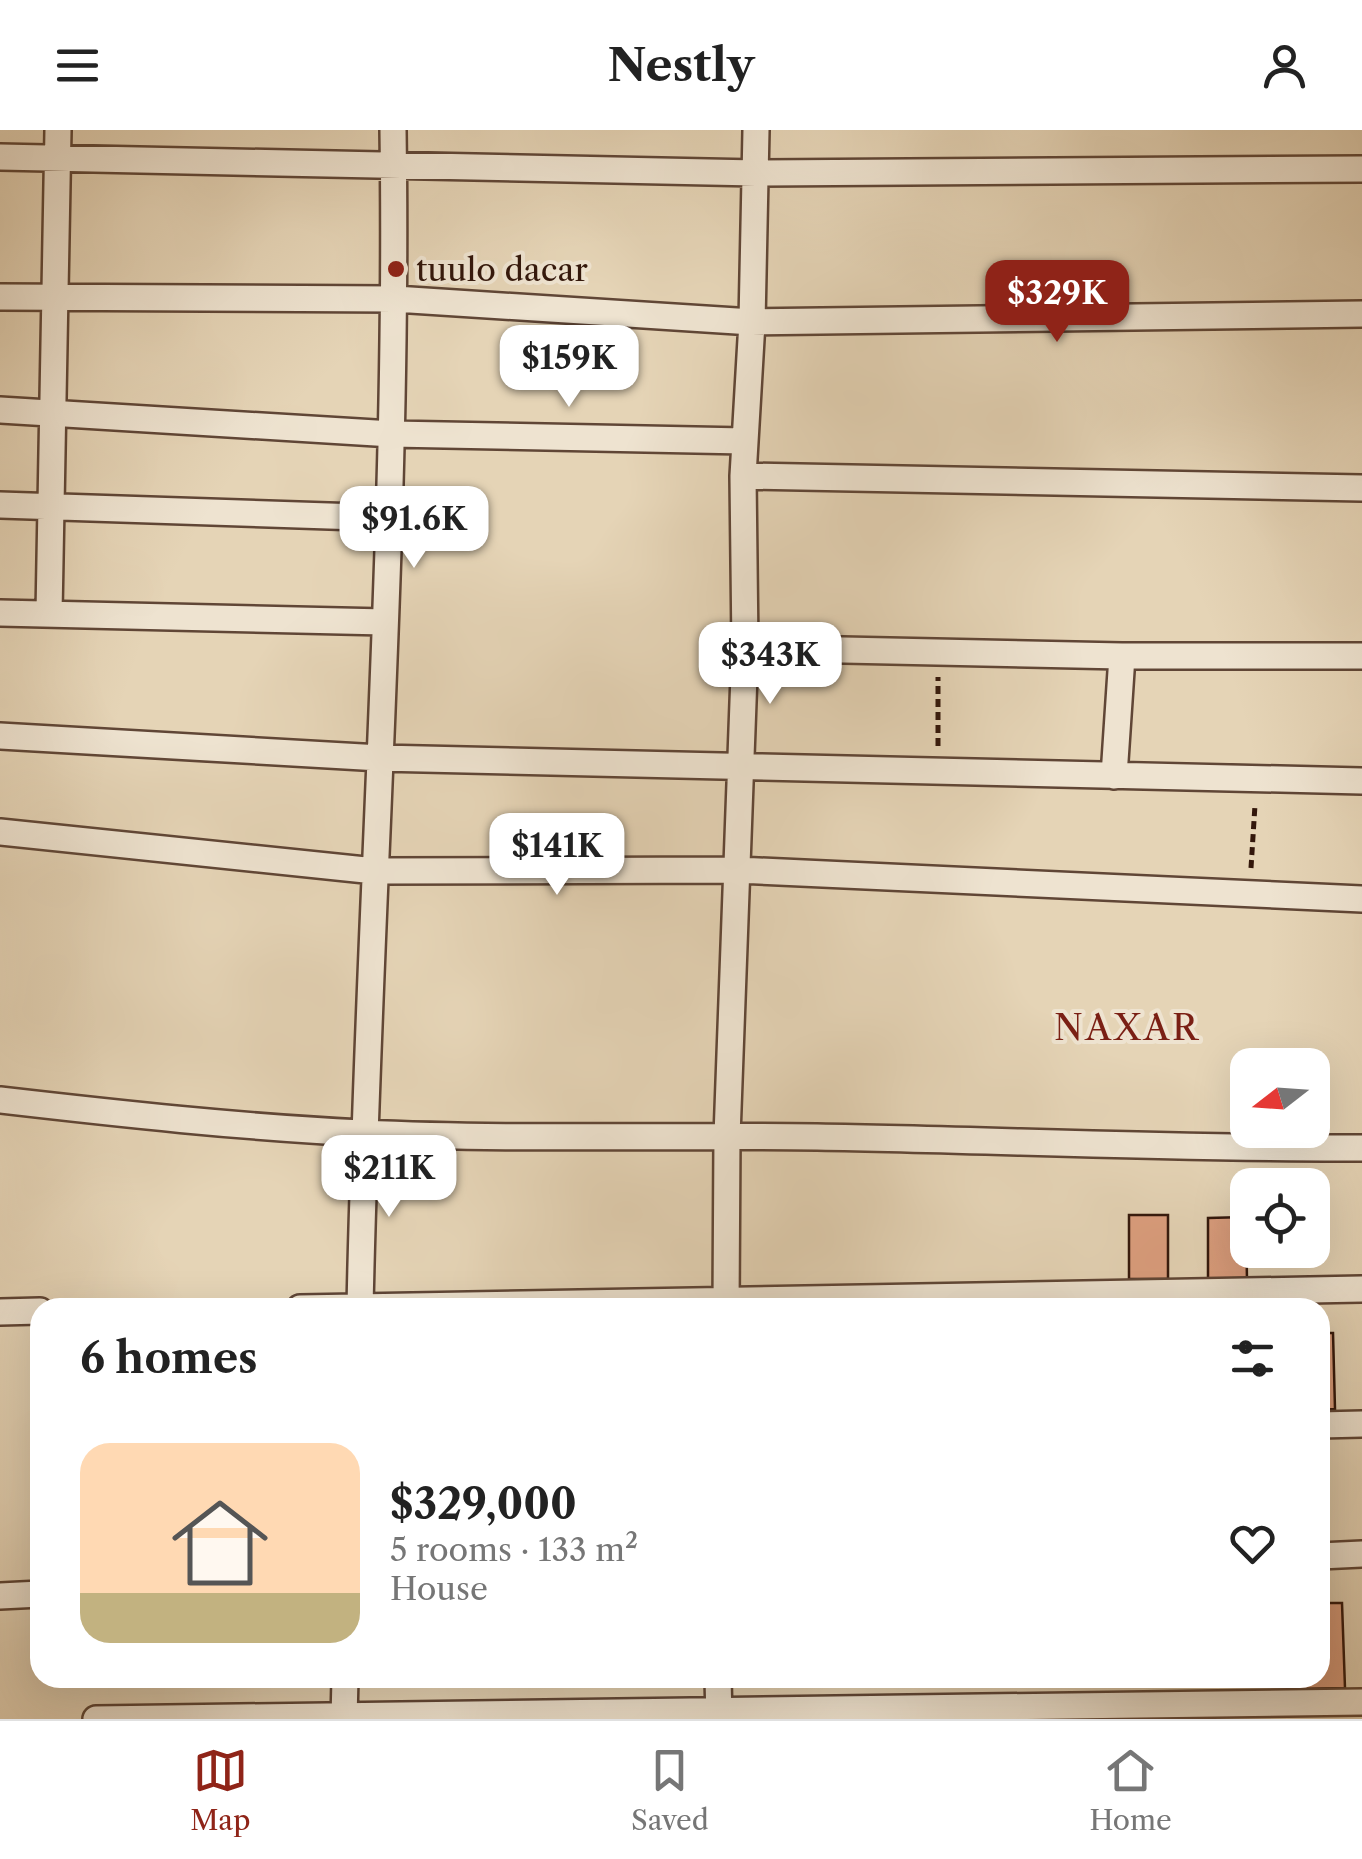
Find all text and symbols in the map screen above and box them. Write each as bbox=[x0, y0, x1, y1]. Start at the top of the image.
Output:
text: Nestly bbox=[608, 37, 754, 93]
icon: menu bbox=[50, 38, 105, 93]
icon: person bbox=[1257, 38, 1312, 93]
place label: tuulo dacar bbox=[416, 250, 588, 289]
marker: tuulo dacar bbox=[385, 258, 407, 280]
pin: $329K bbox=[987, 260, 1127, 345]
text: $329K bbox=[1007, 273, 1107, 312]
pin: $159K bbox=[499, 325, 639, 410]
text: $159K bbox=[522, 338, 616, 377]
pin: $91.6K bbox=[333, 486, 495, 571]
text: $91.6K bbox=[362, 499, 466, 538]
pin: $343K bbox=[700, 622, 840, 707]
text: $343K bbox=[721, 635, 819, 674]
pin: $141K bbox=[487, 813, 627, 898]
text: $141K bbox=[511, 826, 603, 865]
district label: NAXAR bbox=[1054, 1006, 1200, 1049]
north arrow bbox=[1230, 1048, 1330, 1148]
map controls bbox=[1230, 1048, 1330, 1268]
pin: $211K bbox=[319, 1135, 459, 1220]
text: $211K bbox=[343, 1148, 435, 1187]
button: locate bbox=[1230, 1168, 1330, 1268]
icon: filters bbox=[1225, 1331, 1280, 1386]
text: 6 homes bbox=[80, 1332, 258, 1384]
text: $329,000 bbox=[390, 1478, 577, 1530]
icon: home bbox=[160, 1483, 280, 1603]
icon: heart bbox=[1225, 1516, 1280, 1571]
text: 5 rooms · 133 m² bbox=[390, 1530, 638, 1569]
text: House bbox=[390, 1569, 488, 1608]
tab: Map bbox=[190, 1743, 250, 1837]
tab: Saved bbox=[631, 1743, 709, 1837]
tab: Home bbox=[1089, 1743, 1172, 1837]

